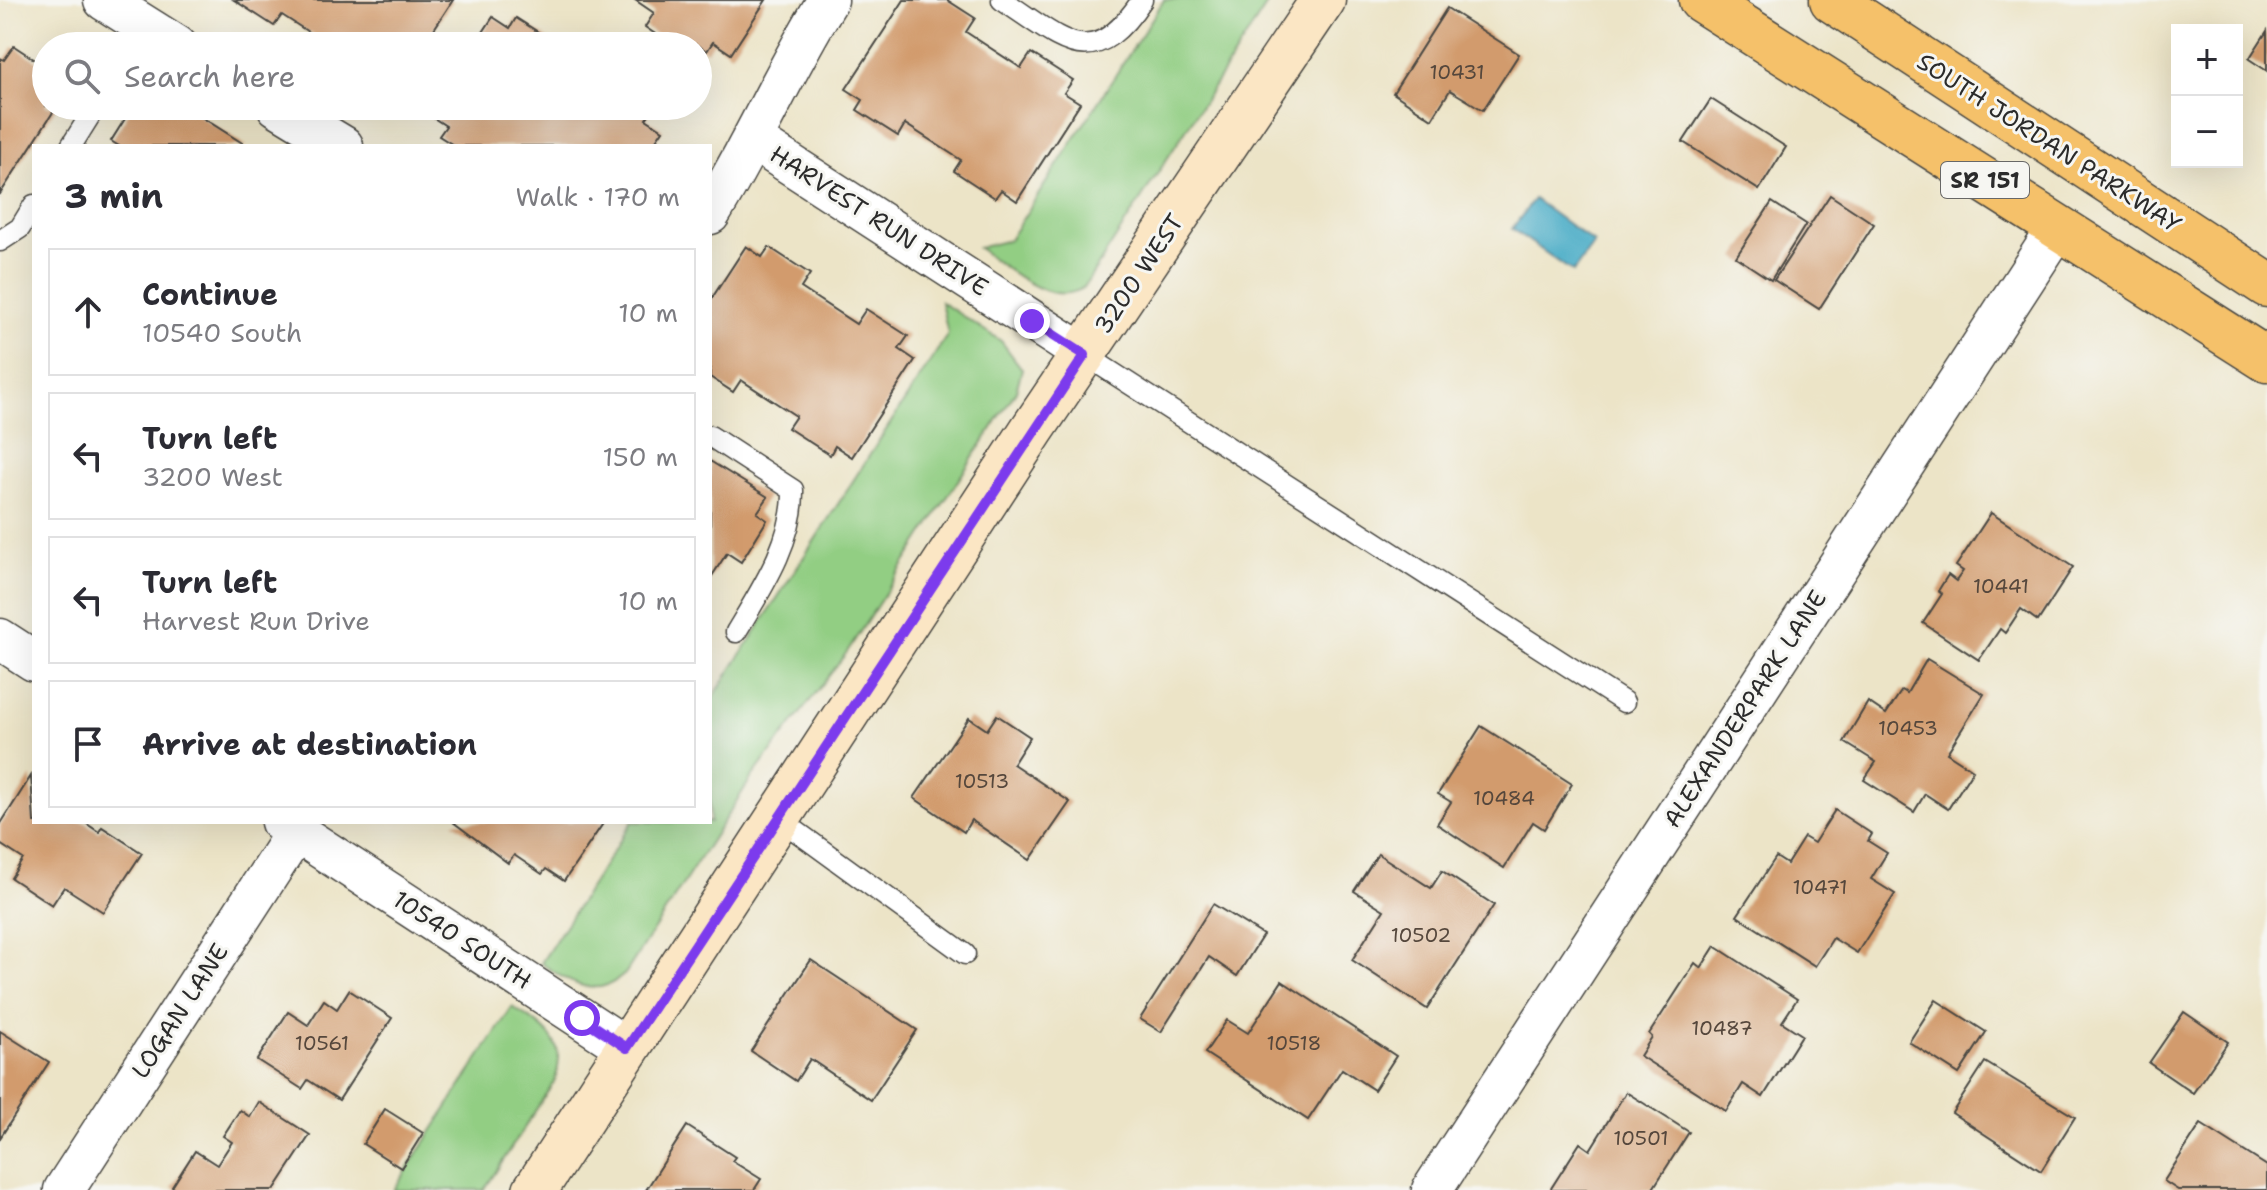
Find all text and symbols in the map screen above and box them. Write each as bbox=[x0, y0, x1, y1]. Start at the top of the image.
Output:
map controls bbox=[2171, 24, 2243, 168]
button: + bbox=[2171, 24, 2243, 96]
search box bbox=[32, 32, 712, 120]
street label: SOUTH JORDAN PARKWAY bbox=[1911, 46, 2188, 241]
icon: search bbox=[60, 54, 104, 98]
text: Search here bbox=[124, 56, 295, 97]
house number: 10431 bbox=[1429, 59, 1485, 85]
button: − bbox=[2171, 96, 2243, 168]
street label: HARVEST RUN DRIVE bbox=[764, 138, 994, 304]
road number: SR 151 bbox=[1941, 162, 2029, 198]
text: 3 min bbox=[64, 173, 163, 219]
text: Walk · 170 m bbox=[516, 179, 680, 214]
street label: 3200 WEST bbox=[1087, 207, 1191, 340]
text: Continue bbox=[142, 274, 278, 315]
icon: ahead bbox=[66, 290, 110, 334]
text: 10 m bbox=[618, 295, 678, 330]
route end bbox=[1014, 303, 1050, 339]
text: 10540 South bbox=[142, 315, 302, 350]
text: Turn left bbox=[142, 418, 277, 459]
icon: left bbox=[66, 434, 110, 478]
text: 150 m bbox=[602, 439, 678, 474]
text: 3200 West bbox=[142, 459, 283, 494]
text: Turn left bbox=[142, 562, 277, 603]
house number: 10441 bbox=[1973, 573, 2029, 599]
icon: left bbox=[66, 578, 110, 622]
text: 10 m bbox=[618, 583, 678, 618]
street label: ALEXANDERPARK LANE bbox=[1656, 584, 1834, 834]
text: Harvest Run Drive bbox=[142, 603, 370, 638]
house number: 10453 bbox=[1878, 715, 1938, 741]
icon: arrive bbox=[66, 722, 110, 766]
text: Arrive at destination bbox=[142, 724, 477, 765]
house number: 10513 bbox=[955, 768, 1009, 794]
house number: 10484 bbox=[1473, 785, 1535, 811]
house number: 10471 bbox=[1792, 874, 1848, 900]
street label: 10540 SOUTH bbox=[387, 883, 537, 997]
house number: 10502 bbox=[1391, 922, 1451, 948]
street label: LOGAN LANE bbox=[124, 937, 236, 1085]
route start bbox=[564, 1000, 600, 1036]
house number: 10487 bbox=[1691, 1015, 1753, 1041]
house number: 10561 bbox=[295, 1030, 349, 1056]
house number: 10518 bbox=[1266, 1030, 1322, 1056]
house number: 10501 bbox=[1613, 1125, 1669, 1151]

